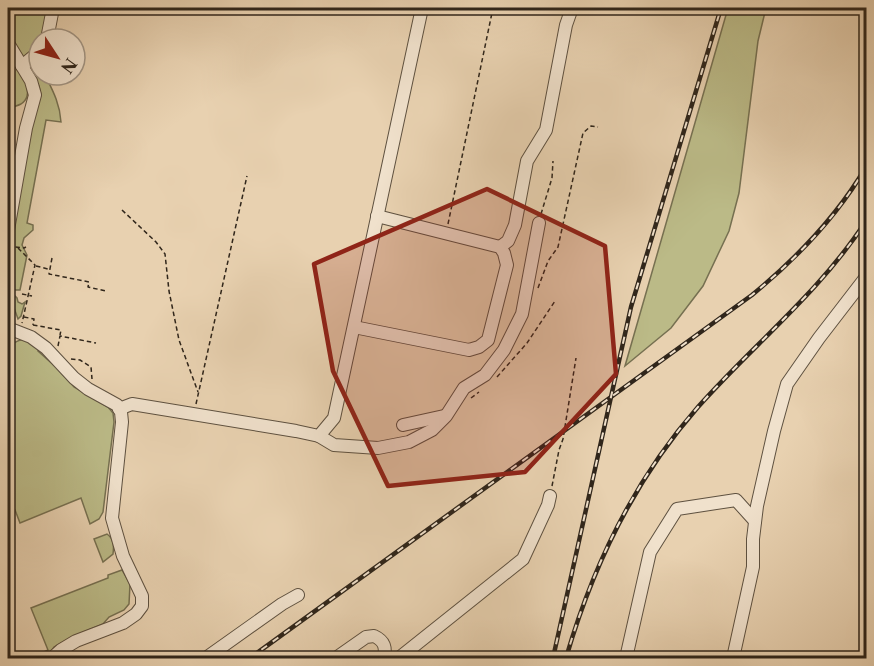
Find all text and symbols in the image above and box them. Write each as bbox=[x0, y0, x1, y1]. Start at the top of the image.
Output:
north arrow bbox=[27, 27, 87, 87]
text: N bbox=[57, 54, 81, 77]

